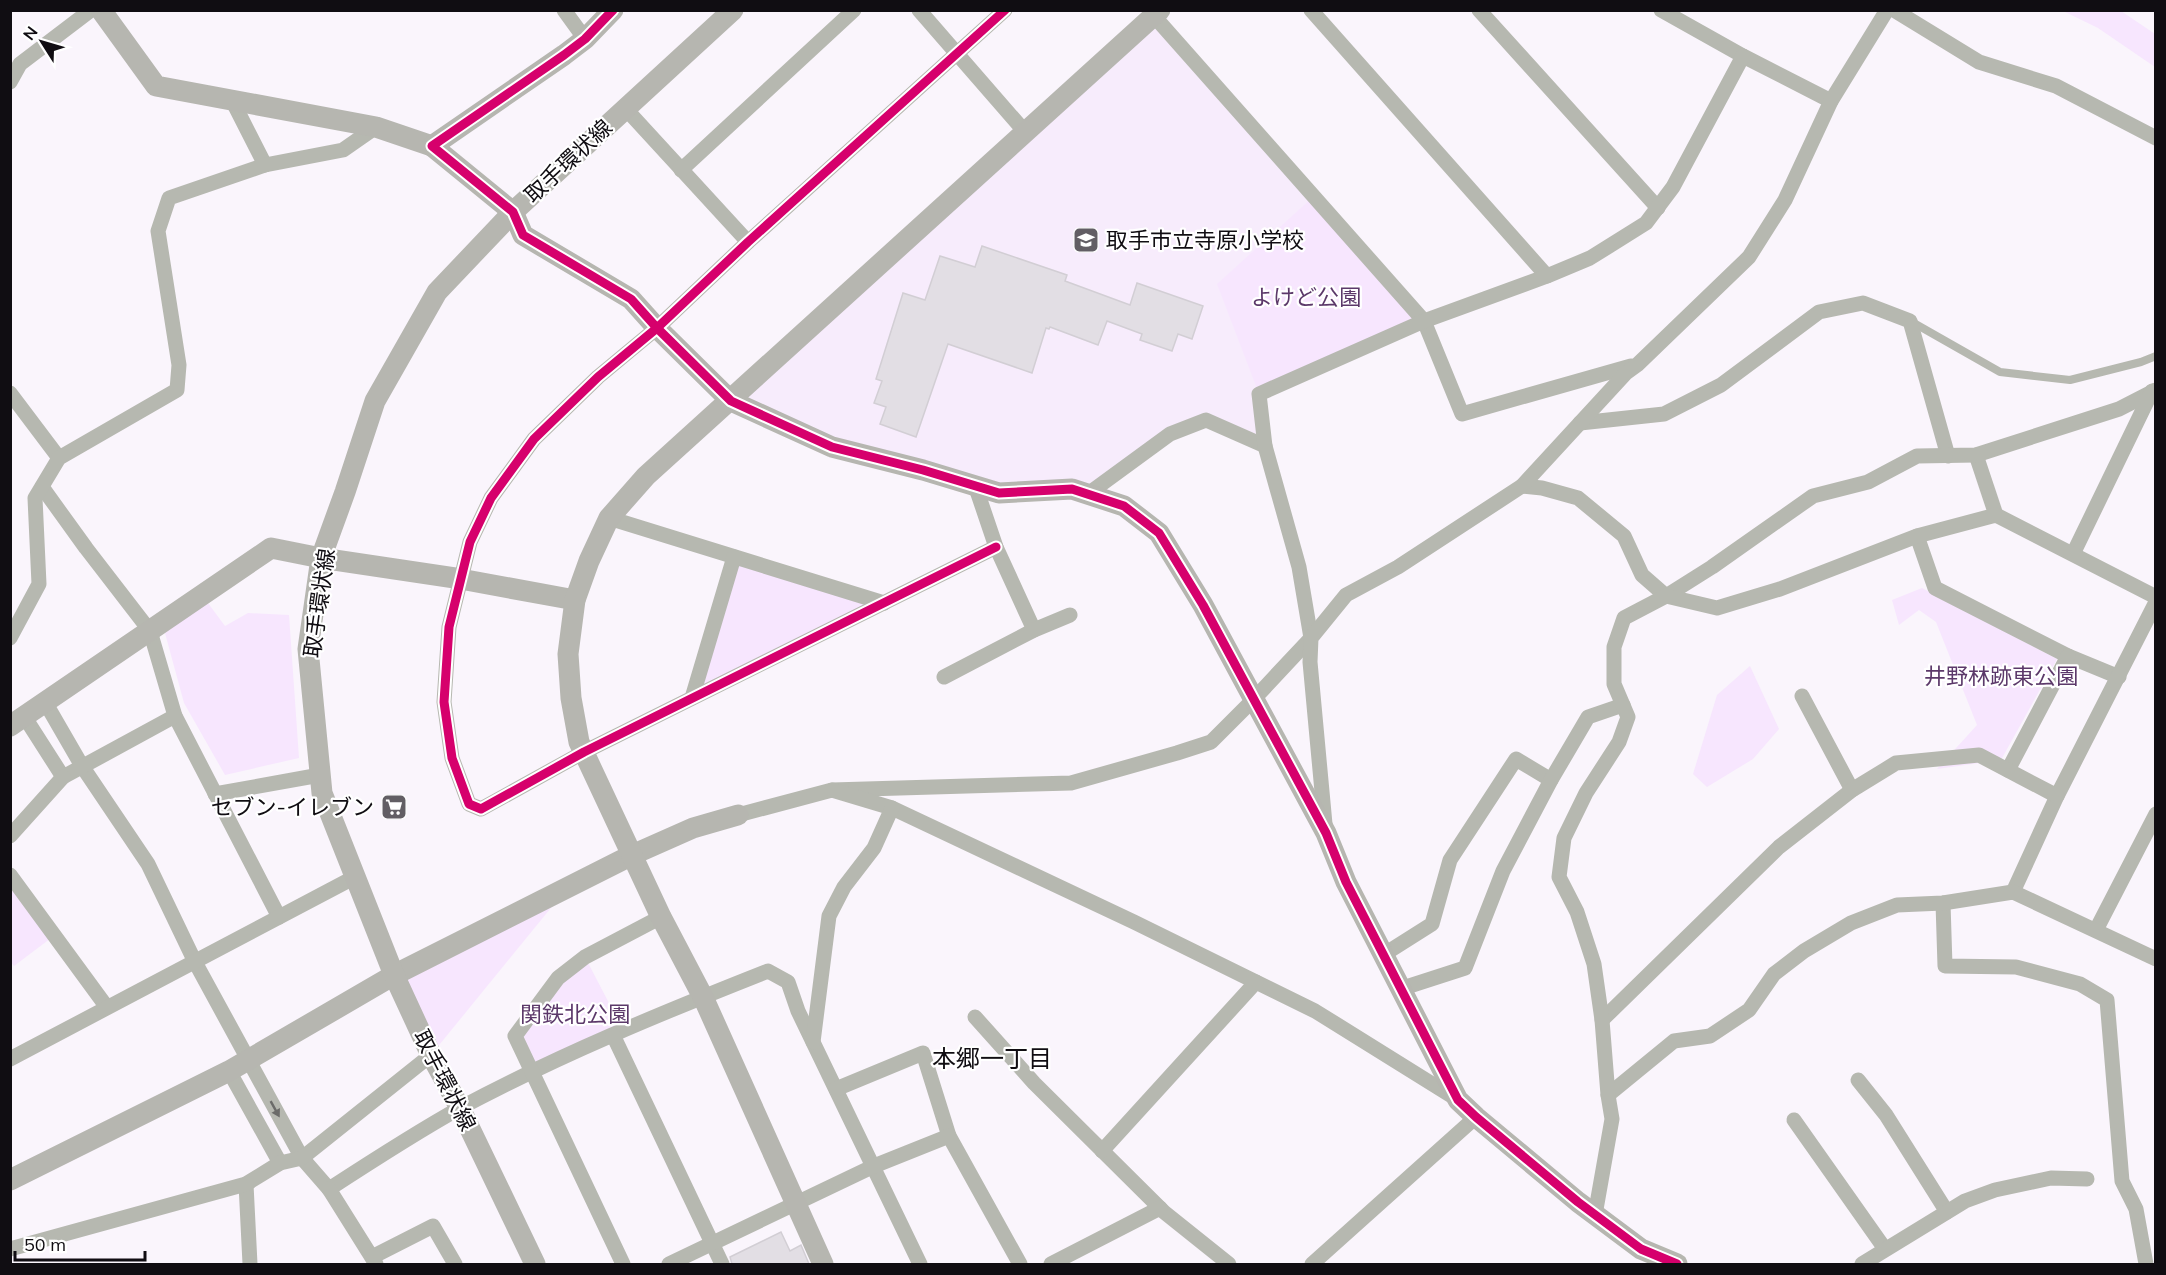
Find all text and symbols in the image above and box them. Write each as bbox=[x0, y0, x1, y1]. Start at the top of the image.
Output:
north arrow bbox=[12, 12, 72, 72]
text: N bbox=[18, 22, 42, 44]
street label: 取手環状線 bbox=[518, 113, 618, 209]
school or university icon: 取手市立寺原小学校 bbox=[1071, 225, 1101, 255]
place label: 取手市立寺原小学校 bbox=[1106, 226, 1304, 254]
park label: よけど公園 bbox=[1251, 283, 1361, 311]
street label: 取手環状線 bbox=[297, 547, 341, 659]
park label: 井野林跡東公園 bbox=[1924, 662, 2078, 690]
supermarket icon: セブン-イレブン bbox=[379, 792, 409, 822]
place label: セブン-イレブン bbox=[211, 793, 374, 821]
park label: 関鉄北公園 bbox=[520, 1000, 630, 1028]
street label: 取手環状線 bbox=[408, 1025, 482, 1135]
district label: 本郷一丁目 bbox=[932, 1043, 1052, 1073]
one-way arrow bbox=[270, 1101, 280, 1118]
scale bar bbox=[15, 1224, 146, 1262]
text: 50 m bbox=[24, 1233, 66, 1256]

